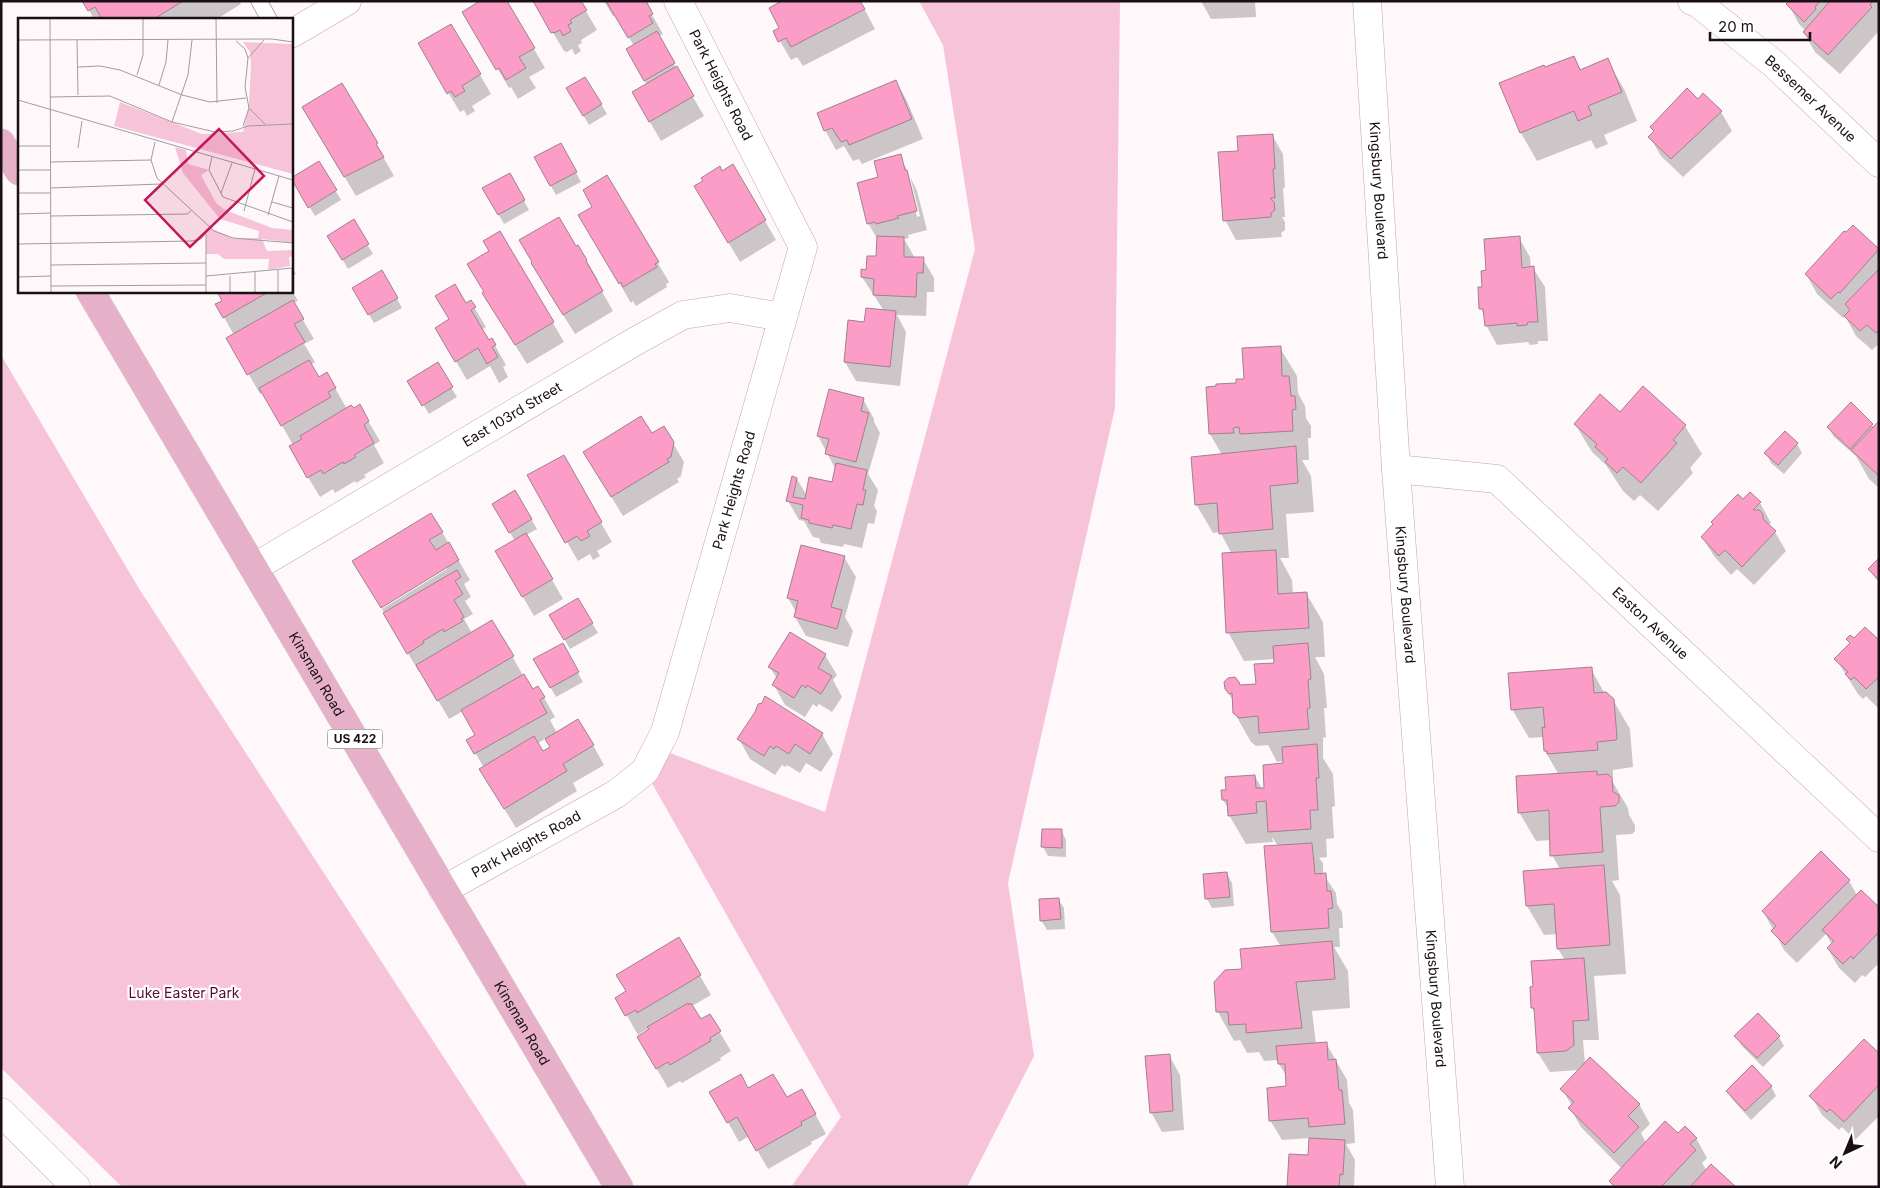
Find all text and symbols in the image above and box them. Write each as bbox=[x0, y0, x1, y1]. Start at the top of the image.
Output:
scale bar bbox=[1710, 10, 1810, 42]
text: 20 m bbox=[1718, 17, 1754, 36]
inset map bbox=[18, 18, 292, 292]
street label: Park Heights Road bbox=[686, 26, 757, 143]
street label: Bessemer Avenue bbox=[1762, 51, 1860, 145]
street label: Kingsbury Boulevard bbox=[1367, 121, 1392, 260]
street label: East 103rd Street bbox=[459, 378, 565, 450]
street label: Park Heights Road bbox=[708, 429, 758, 551]
street label: Kingsbury Boulevard bbox=[1392, 525, 1420, 664]
street label: Easton Avenue bbox=[1609, 583, 1692, 663]
street label: Kinsman Road bbox=[286, 629, 348, 719]
road number: US 422 bbox=[328, 730, 382, 749]
street label: Park Heights Road bbox=[468, 806, 583, 881]
street label: Kingsbury Boulevard bbox=[1423, 929, 1450, 1068]
street label: Kinsman Road bbox=[491, 978, 554, 1068]
park label: Luke Easter Park bbox=[128, 984, 240, 1001]
north arrow bbox=[1820, 1128, 1870, 1178]
text: N bbox=[1826, 1153, 1845, 1173]

